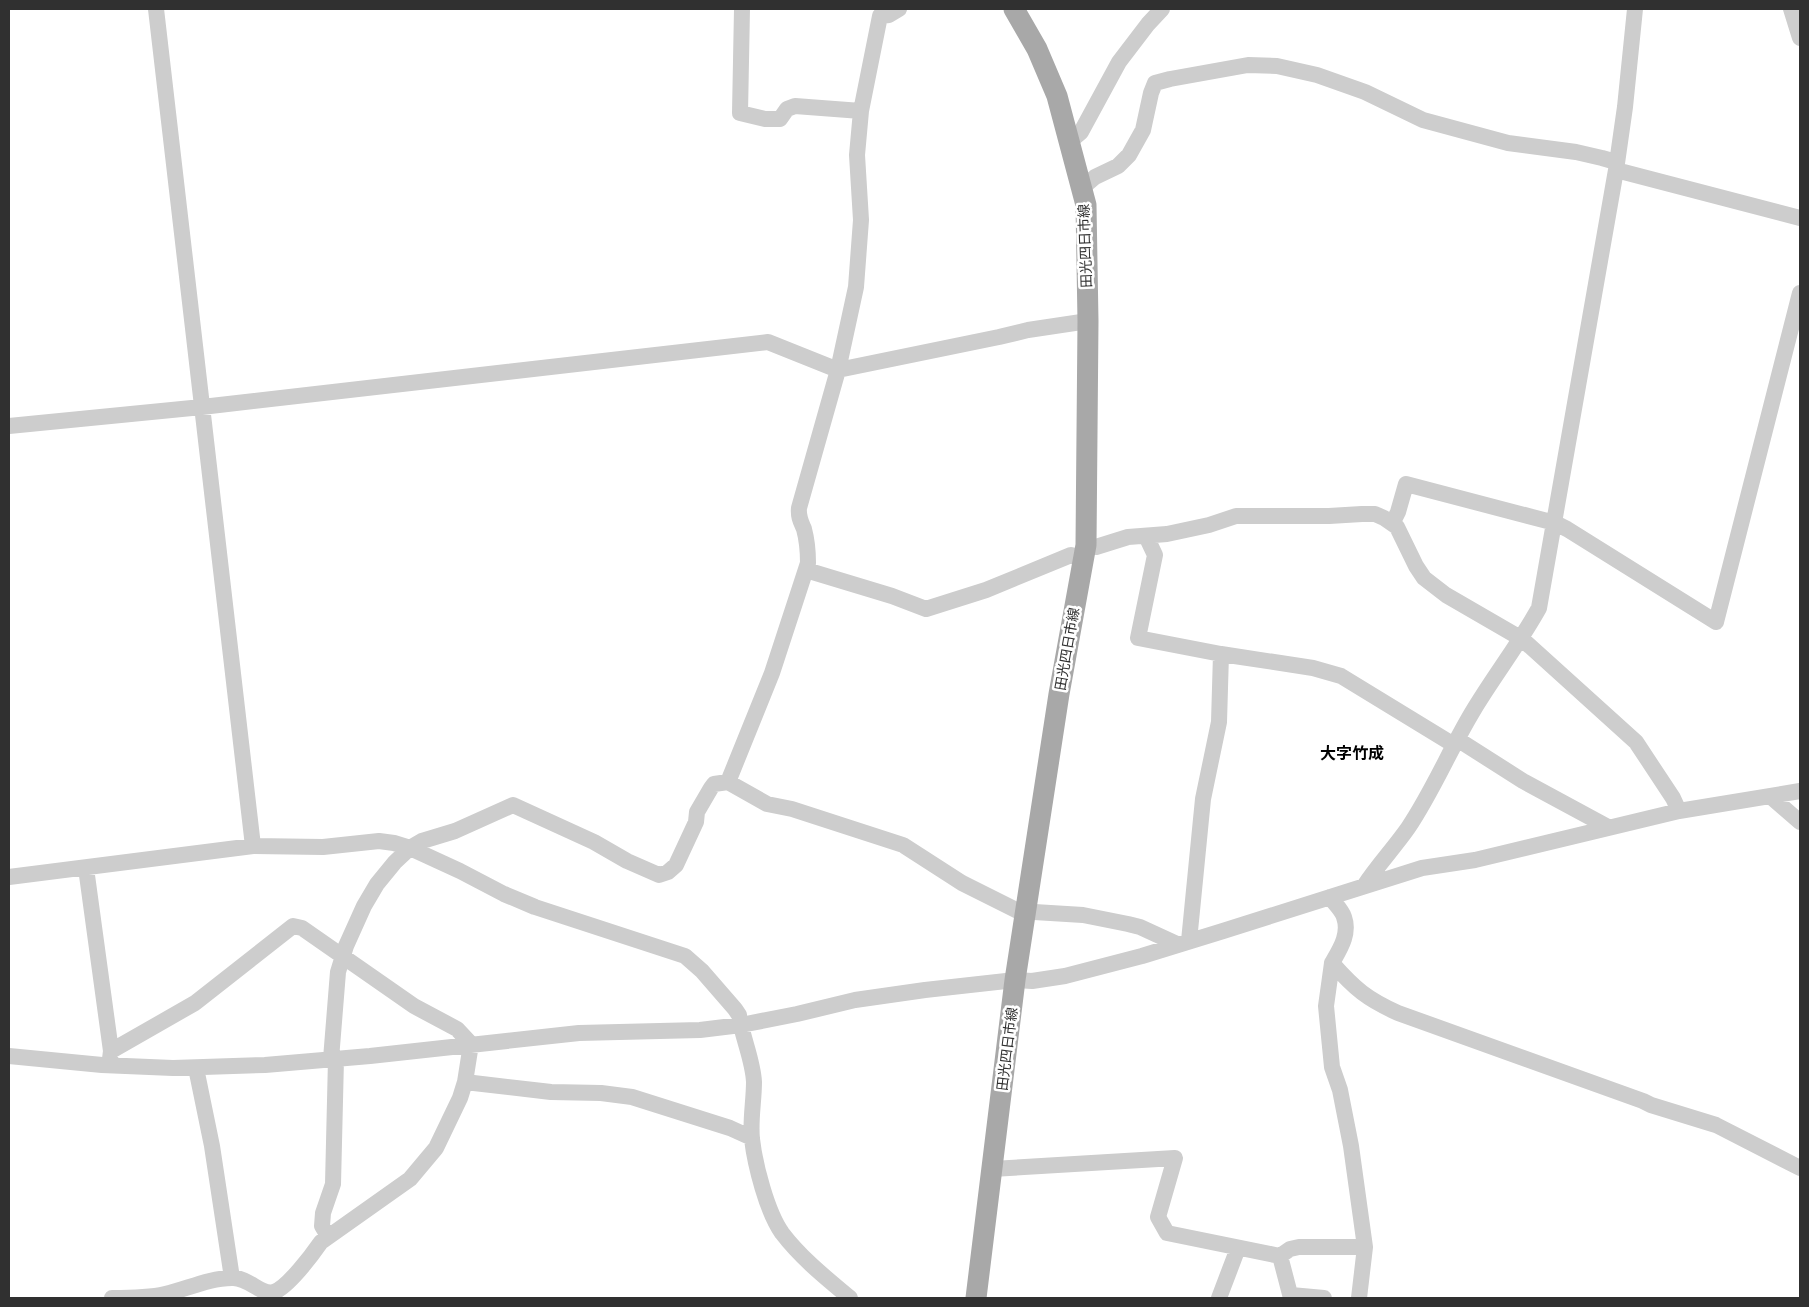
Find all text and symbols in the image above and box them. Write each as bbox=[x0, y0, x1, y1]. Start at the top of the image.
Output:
street label: 田光四日市線 bbox=[1075, 204, 1095, 288]
street label: 田光四日市線 bbox=[1051, 606, 1083, 692]
district label: 大字竹成 bbox=[1320, 743, 1384, 764]
street label: 田光四日市線 bbox=[993, 1006, 1021, 1092]

